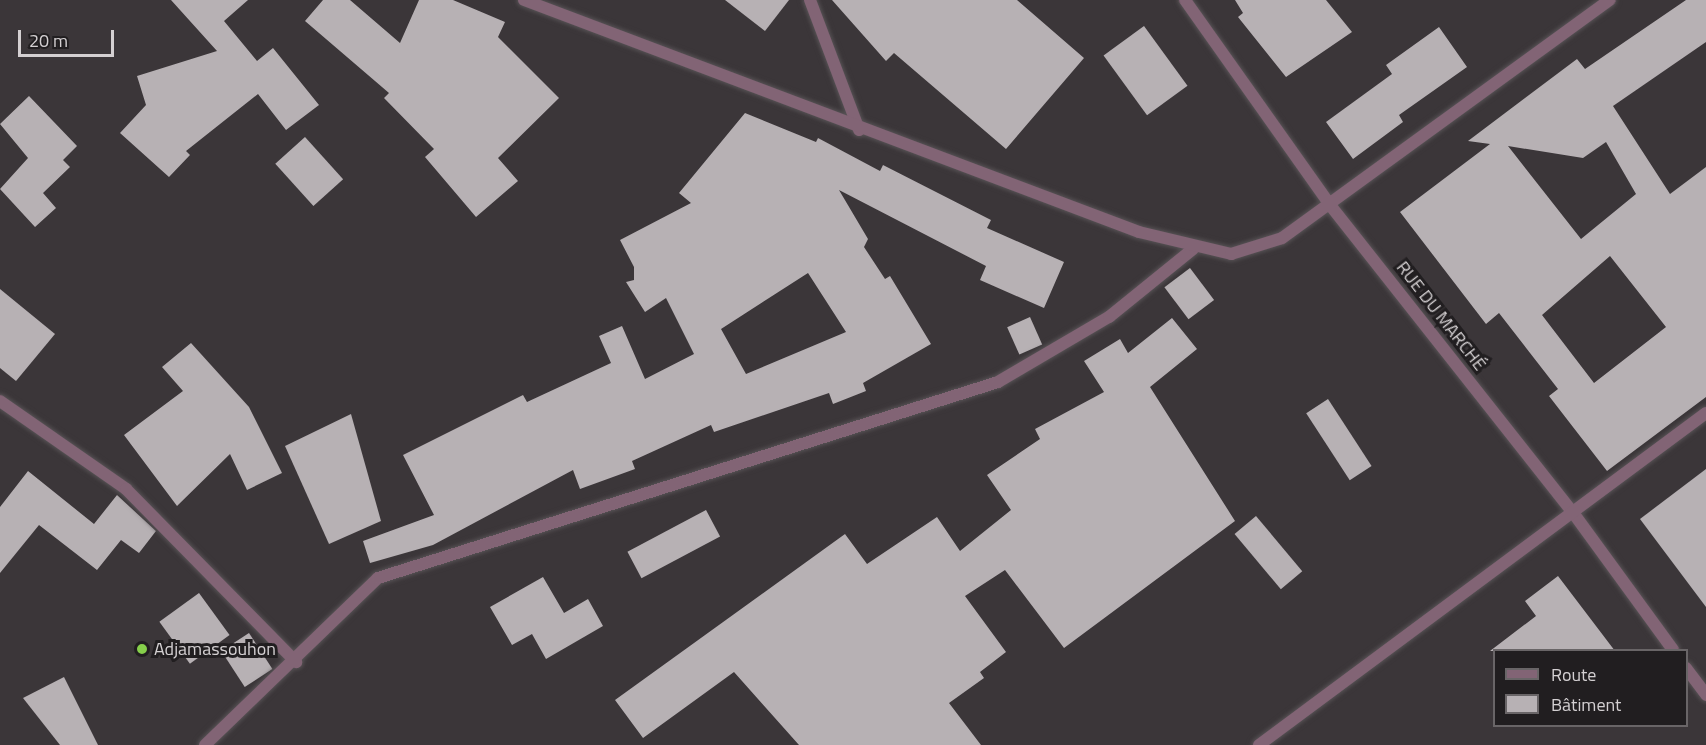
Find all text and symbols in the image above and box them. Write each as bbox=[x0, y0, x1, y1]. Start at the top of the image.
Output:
scale bar bbox=[21, 18, 117, 56]
text: 20 m bbox=[29, 27, 68, 54]
street label: RUE DU MARCHÉ bbox=[1392, 257, 1490, 375]
place label: Adjamassouhon bbox=[154, 638, 276, 660]
marker: Adjamassouhon bbox=[135, 642, 149, 656]
legend bbox=[1493, 649, 1688, 727]
text: Route bbox=[1551, 661, 1596, 688]
text: Bâtiment bbox=[1551, 691, 1621, 718]

